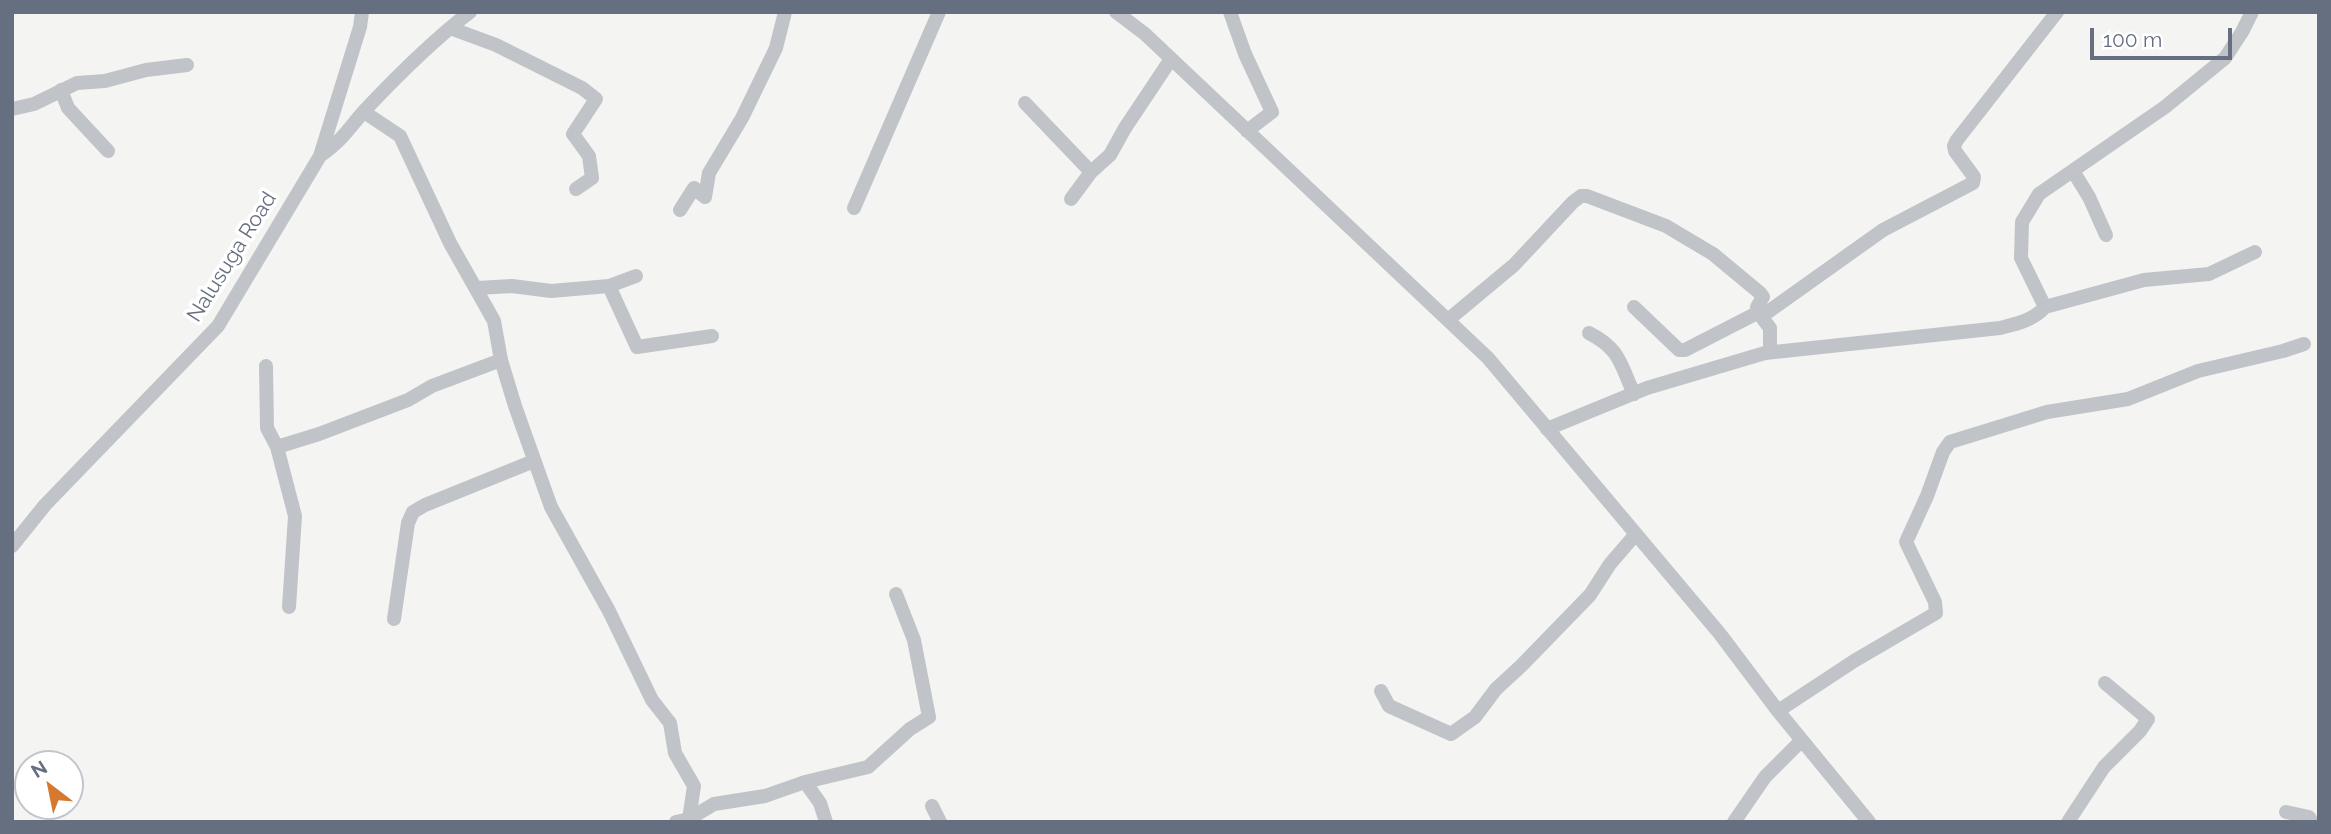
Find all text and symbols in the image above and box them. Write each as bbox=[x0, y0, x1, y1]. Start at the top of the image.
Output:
scale bar bbox=[2093, 14, 2235, 58]
text: 100 m bbox=[2103, 27, 2162, 52]
street label: Nalusuga Road bbox=[182, 187, 282, 327]
north arrow bbox=[14, 750, 84, 820]
text: N bbox=[27, 756, 51, 782]

